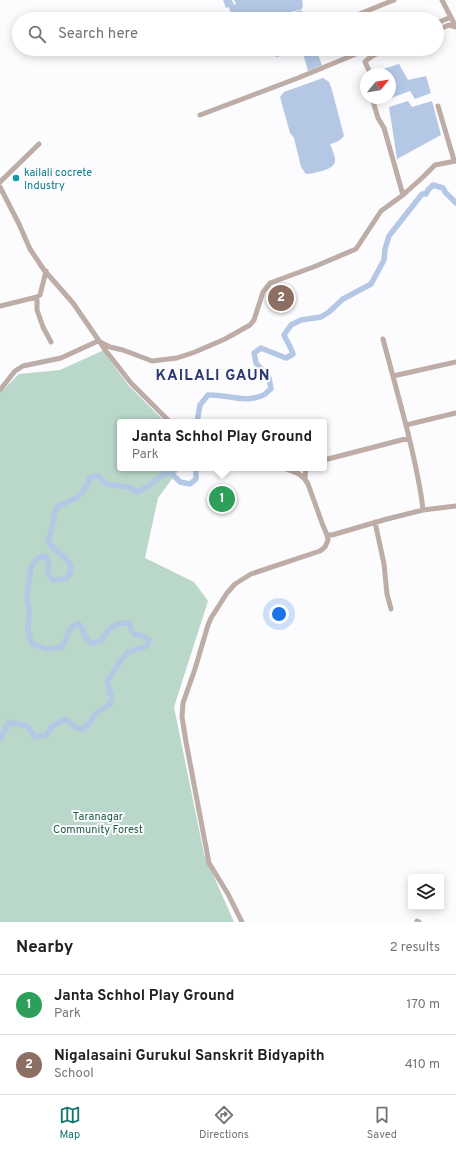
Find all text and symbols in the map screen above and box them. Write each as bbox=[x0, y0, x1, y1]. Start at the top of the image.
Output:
search box bbox=[12, 12, 444, 56]
icon: search bbox=[26, 23, 48, 45]
text: Search here bbox=[58, 25, 138, 44]
north arrow bbox=[360, 68, 396, 104]
place label: kailali cocrete Industry bbox=[24, 166, 92, 193]
marker: kailali cocrete Industry bbox=[11, 173, 21, 183]
pin: 2 bbox=[268, 283, 294, 313]
district label: KAILALI GAUN bbox=[156, 367, 270, 386]
popup bbox=[117, 419, 327, 471]
text: Janta Schhol Play Ground bbox=[132, 428, 312, 447]
text: Park bbox=[132, 447, 159, 463]
pin: 1 bbox=[209, 484, 235, 514]
your location bbox=[269, 604, 289, 624]
park label: Taranagar Community Forest bbox=[53, 810, 143, 837]
map controls bbox=[408, 874, 444, 910]
button: layers bbox=[408, 874, 444, 910]
text: Nearby bbox=[16, 937, 73, 959]
text: 2 results bbox=[390, 940, 440, 956]
text: Janta Schhol Play Ground bbox=[54, 987, 234, 1006]
text: 1 bbox=[26, 997, 32, 1013]
text: 170 m bbox=[406, 997, 440, 1013]
text: Park bbox=[54, 1006, 81, 1022]
text: Nigalasaini Gurukul Sanskrit Bidyapith bbox=[54, 1047, 325, 1066]
text: 2 bbox=[25, 1057, 33, 1073]
text: 410 m bbox=[405, 1057, 440, 1073]
text: School bbox=[54, 1066, 94, 1082]
tab: Map bbox=[59, 1104, 81, 1142]
tab: Directions bbox=[199, 1104, 249, 1142]
tab: Saved bbox=[367, 1104, 397, 1142]

